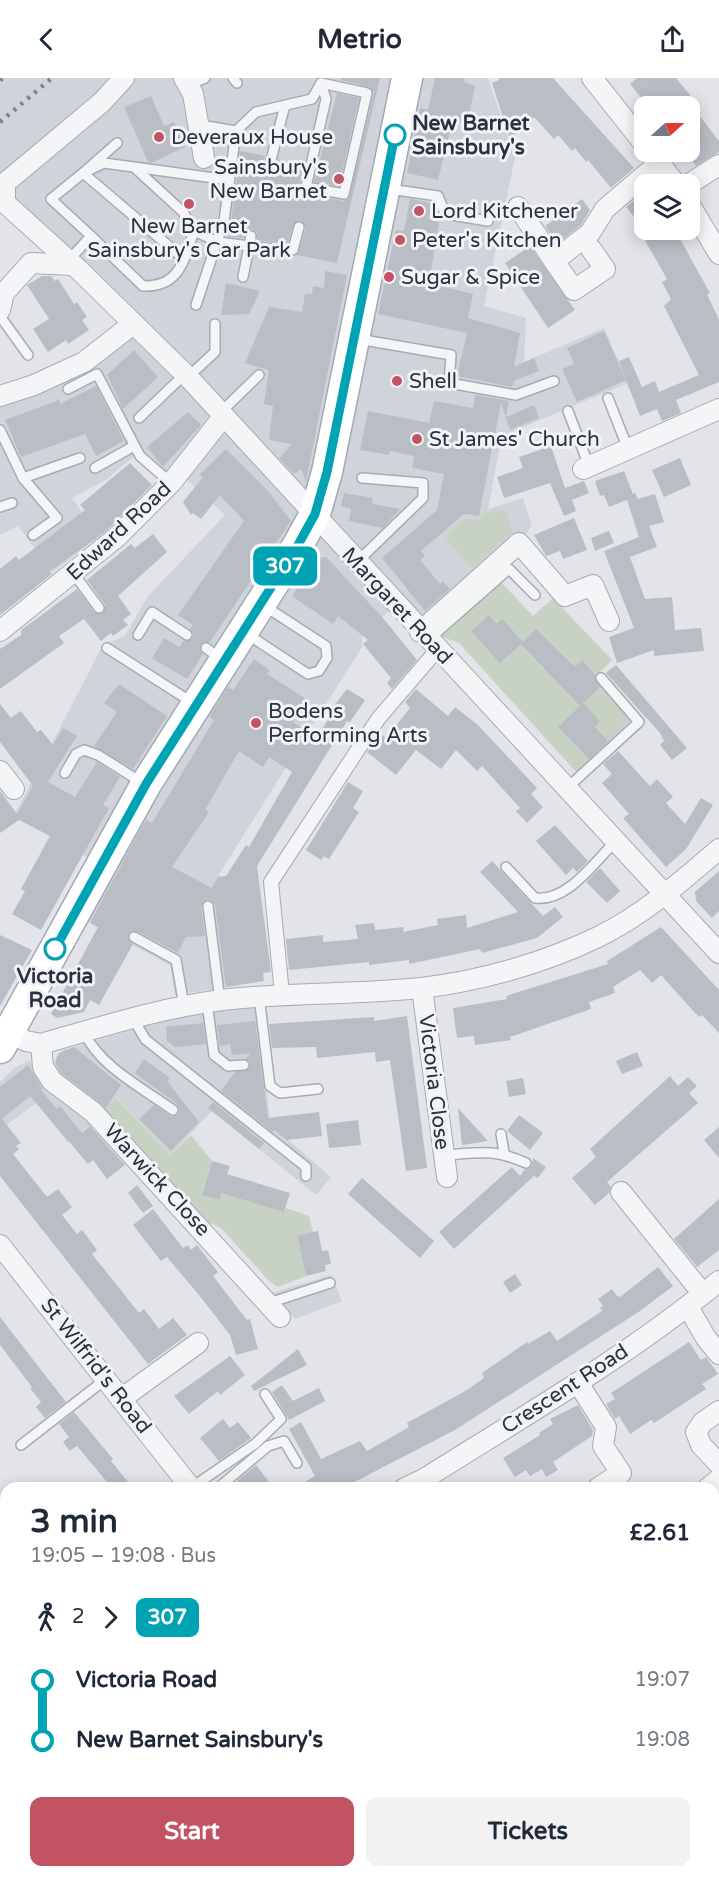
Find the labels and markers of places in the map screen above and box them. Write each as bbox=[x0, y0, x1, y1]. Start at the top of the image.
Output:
place label: New Barnet Sainsbury's bbox=[412, 111, 530, 160]
marker: New Barnet Sainsbury's bbox=[384, 124, 406, 146]
place label: Deveraux House bbox=[171, 125, 333, 150]
marker: Deveraux House bbox=[152, 130, 166, 144]
place label: Sainsbury's New Barnet bbox=[209, 155, 327, 204]
marker: Sainsbury's New Barnet bbox=[332, 172, 346, 186]
marker: New Barnet Sainsbury's Car Park bbox=[182, 197, 196, 211]
place label: Lord Kitchener bbox=[431, 199, 578, 224]
marker: Lord Kitchener bbox=[412, 204, 426, 218]
place label: New Barnet Sainsbury's Car Park bbox=[87, 214, 291, 263]
place label: Peter's Kitchen bbox=[412, 228, 562, 253]
marker: Peter's Kitchen bbox=[393, 233, 407, 247]
place label: Sugar & Spice bbox=[401, 265, 540, 290]
marker: Sugar & Spice bbox=[382, 270, 396, 284]
place label: Shell bbox=[409, 369, 457, 394]
marker: Shell bbox=[390, 374, 404, 388]
place label: St James' Church bbox=[429, 427, 600, 452]
marker: St James' Church bbox=[410, 432, 424, 446]
place label: Bodens Performing Arts bbox=[268, 699, 428, 748]
marker: Bodens Performing Arts bbox=[249, 716, 263, 730]
marker: Victoria Road bbox=[44, 938, 66, 960]
place label: Victoria Road bbox=[17, 964, 93, 1013]

